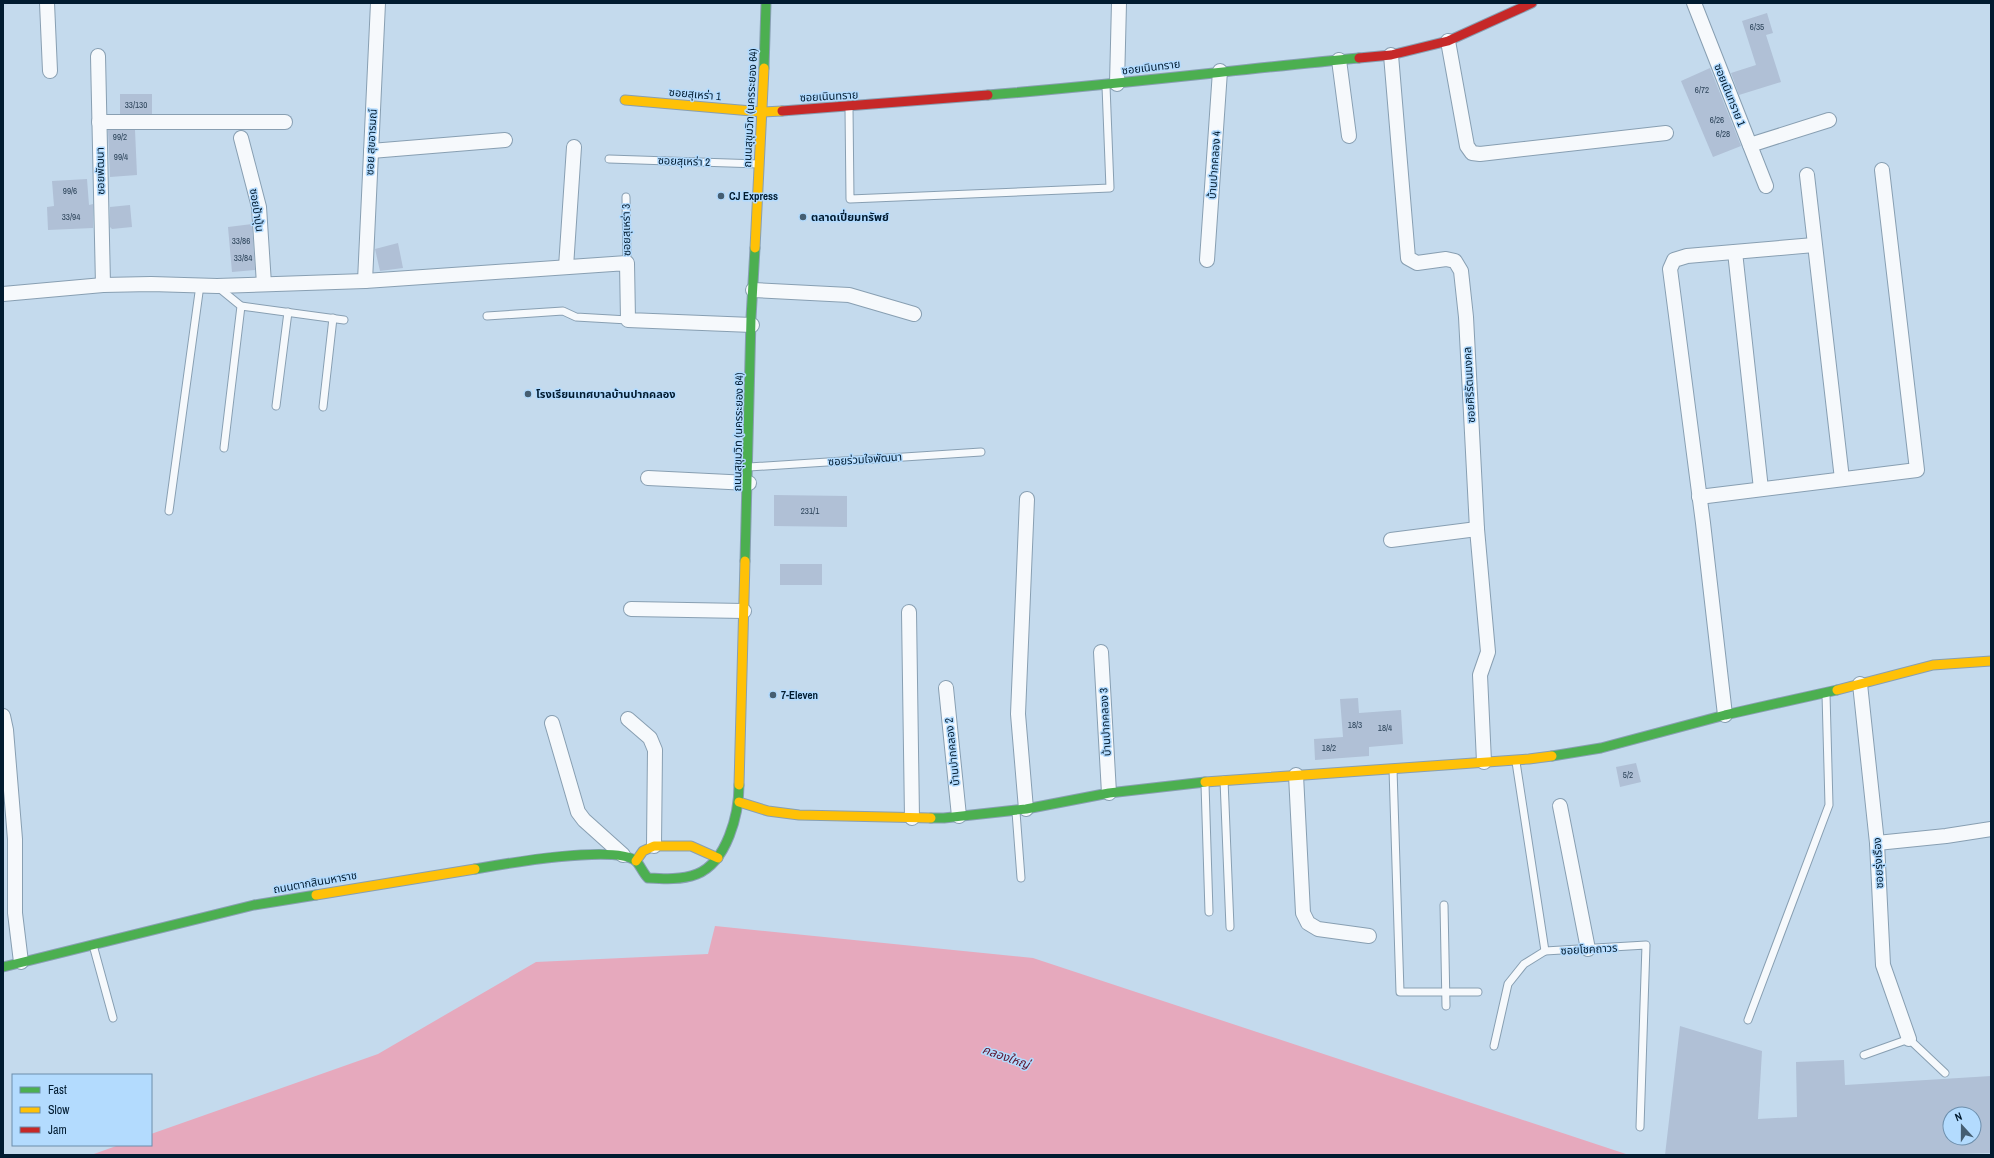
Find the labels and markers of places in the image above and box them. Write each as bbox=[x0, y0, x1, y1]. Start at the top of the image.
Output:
place label: CJ Express bbox=[729, 189, 778, 203]
marker: CJ Express bbox=[716, 191, 726, 201]
place label: ตลาดเปี่ยมทรัพย์ bbox=[811, 209, 889, 224]
marker: ตลาดเปี่ยมทรัพย์ bbox=[798, 212, 808, 222]
place label: โรงเรียนเทศบาลบ้านปากคลอง bbox=[536, 387, 676, 401]
marker: โรงเรียนเทศบาลบ้านปากคลอง bbox=[523, 389, 533, 399]
place label: 7-Eleven bbox=[781, 688, 818, 702]
marker: 7-Eleven bbox=[768, 690, 778, 700]

